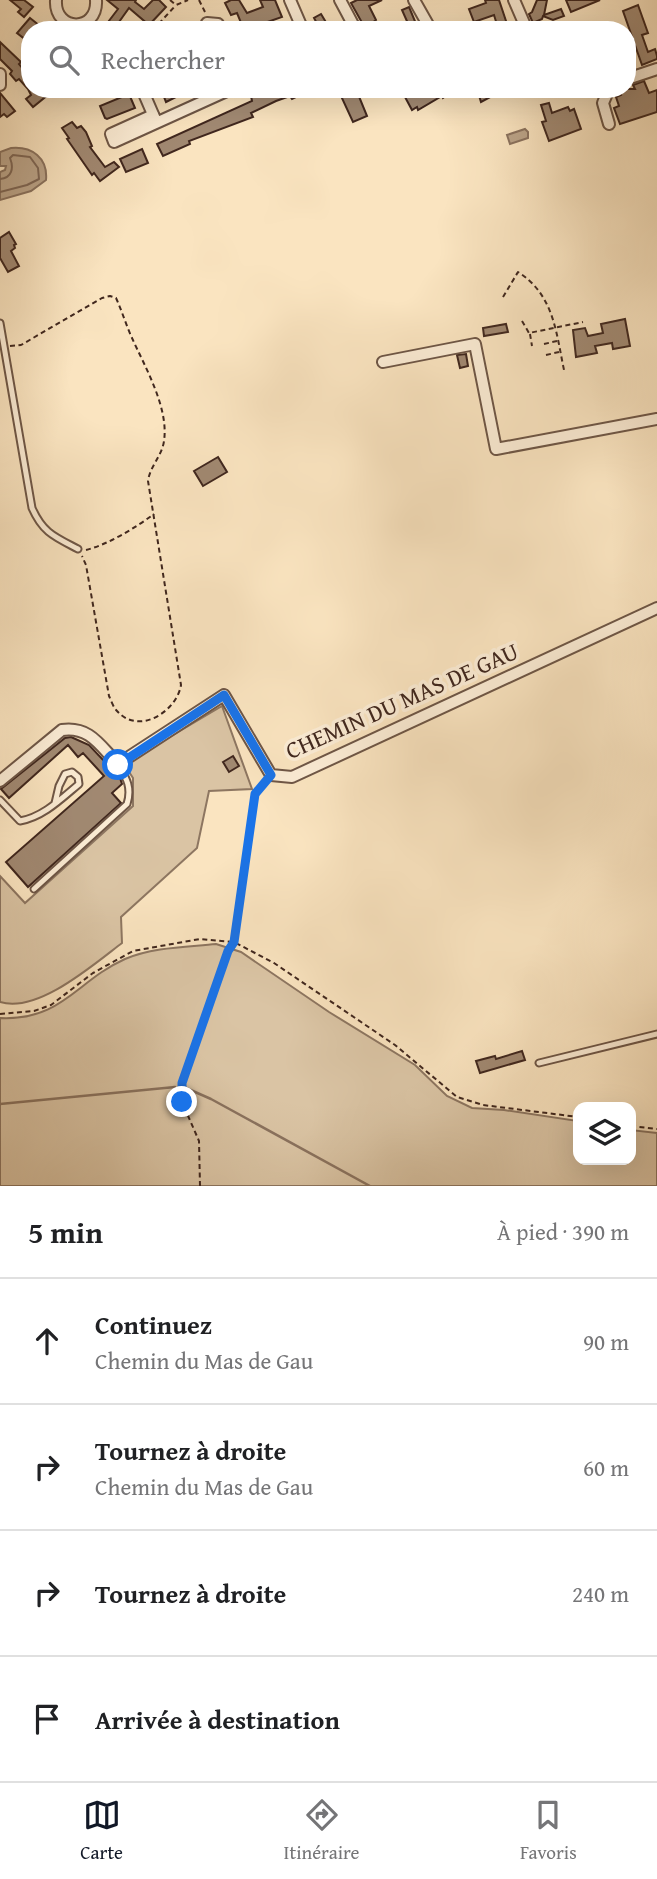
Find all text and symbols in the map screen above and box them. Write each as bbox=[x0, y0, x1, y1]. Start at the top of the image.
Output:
search box bbox=[21, 21, 636, 98]
text: Rechercher bbox=[101, 40, 225, 79]
icon: search bbox=[45, 41, 83, 79]
street label: CHEMIN DU MAS DE GAU bbox=[280, 633, 524, 768]
route start bbox=[102, 749, 133, 780]
route end bbox=[166, 1086, 197, 1117]
map controls bbox=[573, 1102, 636, 1165]
button: layers bbox=[573, 1102, 636, 1165]
text: 5 min bbox=[28, 1210, 103, 1254]
text: À pied · 390 m bbox=[497, 1215, 629, 1248]
text: Continuez bbox=[95, 1305, 212, 1344]
icon: ahead bbox=[28, 1322, 66, 1360]
text: 90 m bbox=[583, 1325, 629, 1358]
text: Chemin du Mas de Gau bbox=[95, 1344, 313, 1377]
text: Tournez à droite bbox=[95, 1431, 286, 1470]
icon: right bbox=[28, 1448, 66, 1486]
text: 60 m bbox=[583, 1451, 629, 1484]
text: Chemin du Mas de Gau bbox=[95, 1470, 313, 1503]
icon: right bbox=[28, 1574, 66, 1612]
text: Tournez à droite bbox=[95, 1574, 286, 1613]
text: 240 m bbox=[572, 1577, 629, 1610]
icon: arrive bbox=[28, 1700, 66, 1738]
text: Arrivée à destination bbox=[95, 1700, 340, 1739]
tab: Carte bbox=[80, 1796, 123, 1866]
tab: Itinéraire bbox=[284, 1796, 359, 1866]
tab: Favoris bbox=[520, 1796, 577, 1866]

